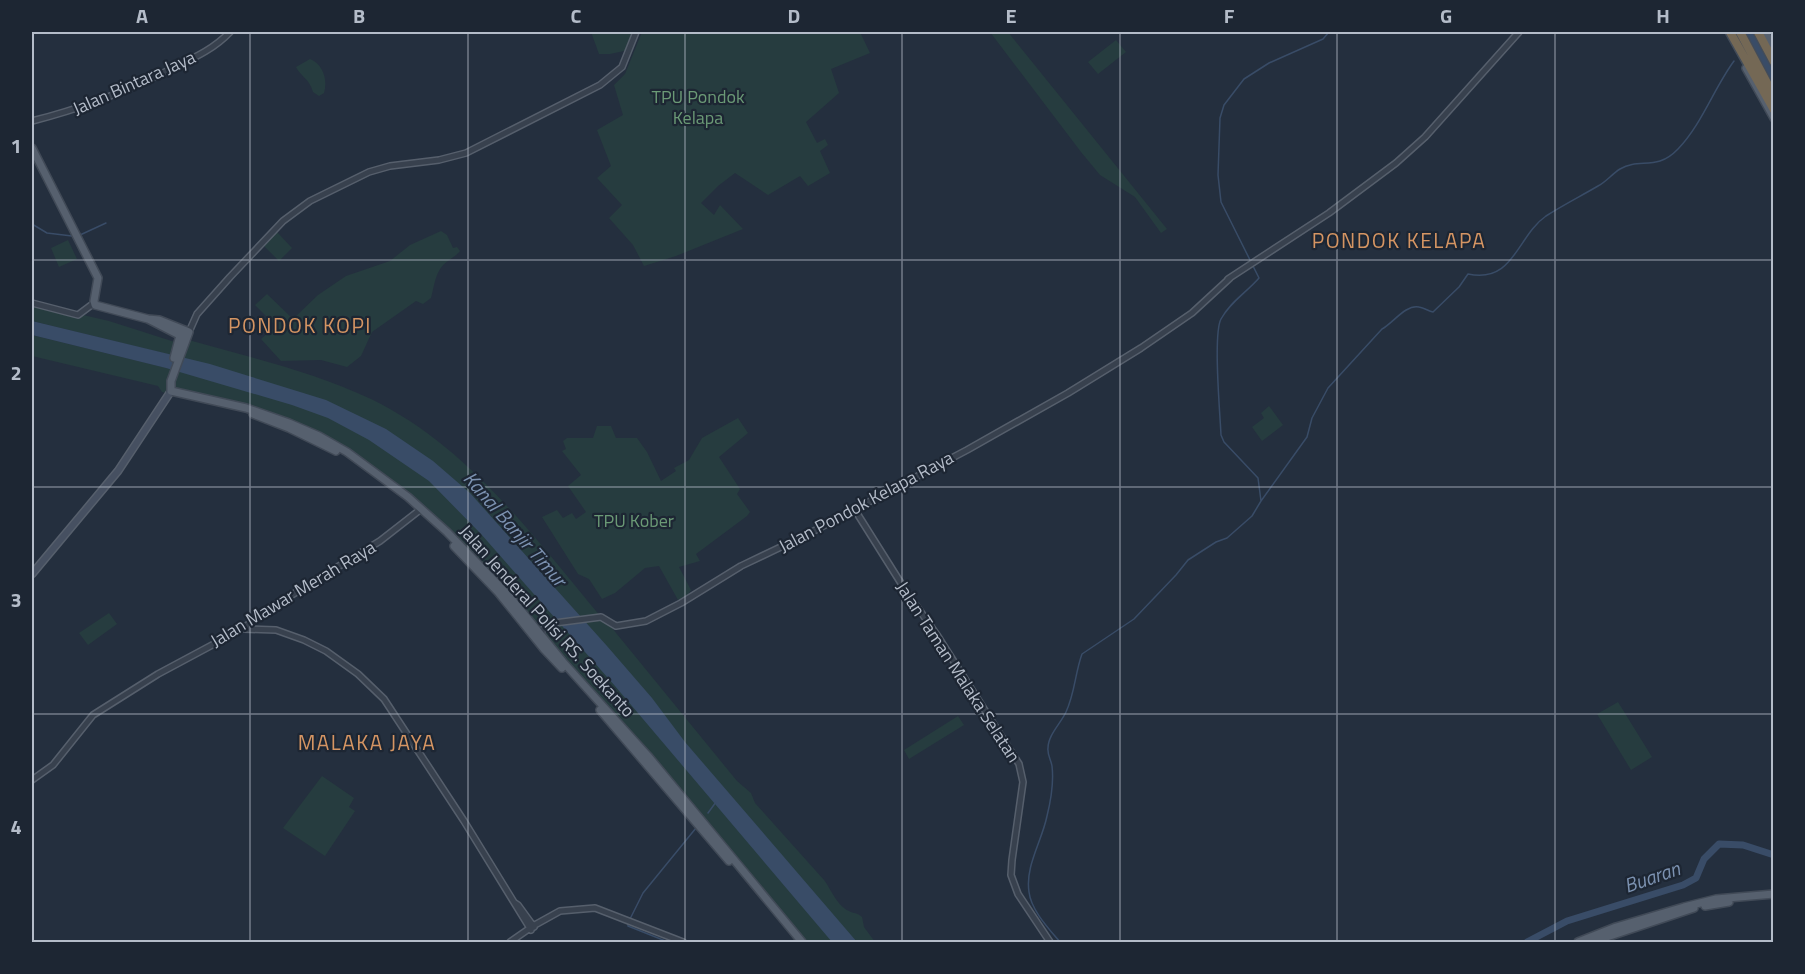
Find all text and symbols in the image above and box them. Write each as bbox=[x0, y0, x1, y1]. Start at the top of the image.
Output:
text: A bbox=[136, 0, 148, 31]
text: B bbox=[353, 0, 365, 31]
text: C bbox=[571, 0, 582, 31]
text: D bbox=[788, 0, 800, 31]
text: E bbox=[1005, 0, 1017, 31]
text: F bbox=[1224, 0, 1235, 31]
text: G bbox=[1440, 0, 1452, 31]
text: H bbox=[1656, 0, 1670, 31]
street label: Jalan Bintara Jaya bbox=[68, 43, 200, 122]
park label: TPU Pondok Kelapa bbox=[651, 83, 745, 131]
text: 1 bbox=[10, 130, 22, 161]
district label: PONDOK KELAPA bbox=[1312, 224, 1486, 256]
district label: PONDOK KOPI bbox=[228, 309, 372, 341]
text: 2 bbox=[10, 357, 22, 388]
street label: Jalan Pondok Kelapa Raya bbox=[773, 444, 958, 559]
water label: Kanal Banjir Timur bbox=[456, 464, 576, 595]
park label: TPU Kober bbox=[594, 507, 674, 534]
street label: Jalan Jenderal Polisi RS. Soekanto bbox=[453, 518, 642, 723]
street label: Jalan Mawar Merah Raya bbox=[205, 533, 381, 654]
street label: Jalan Taman Malaka Selatan bbox=[890, 576, 1027, 768]
text: 3 bbox=[10, 584, 22, 615]
district label: MALAKA JAYA bbox=[298, 726, 436, 758]
text: 4 bbox=[10, 811, 22, 842]
water label: Buaran bbox=[1620, 852, 1685, 901]

